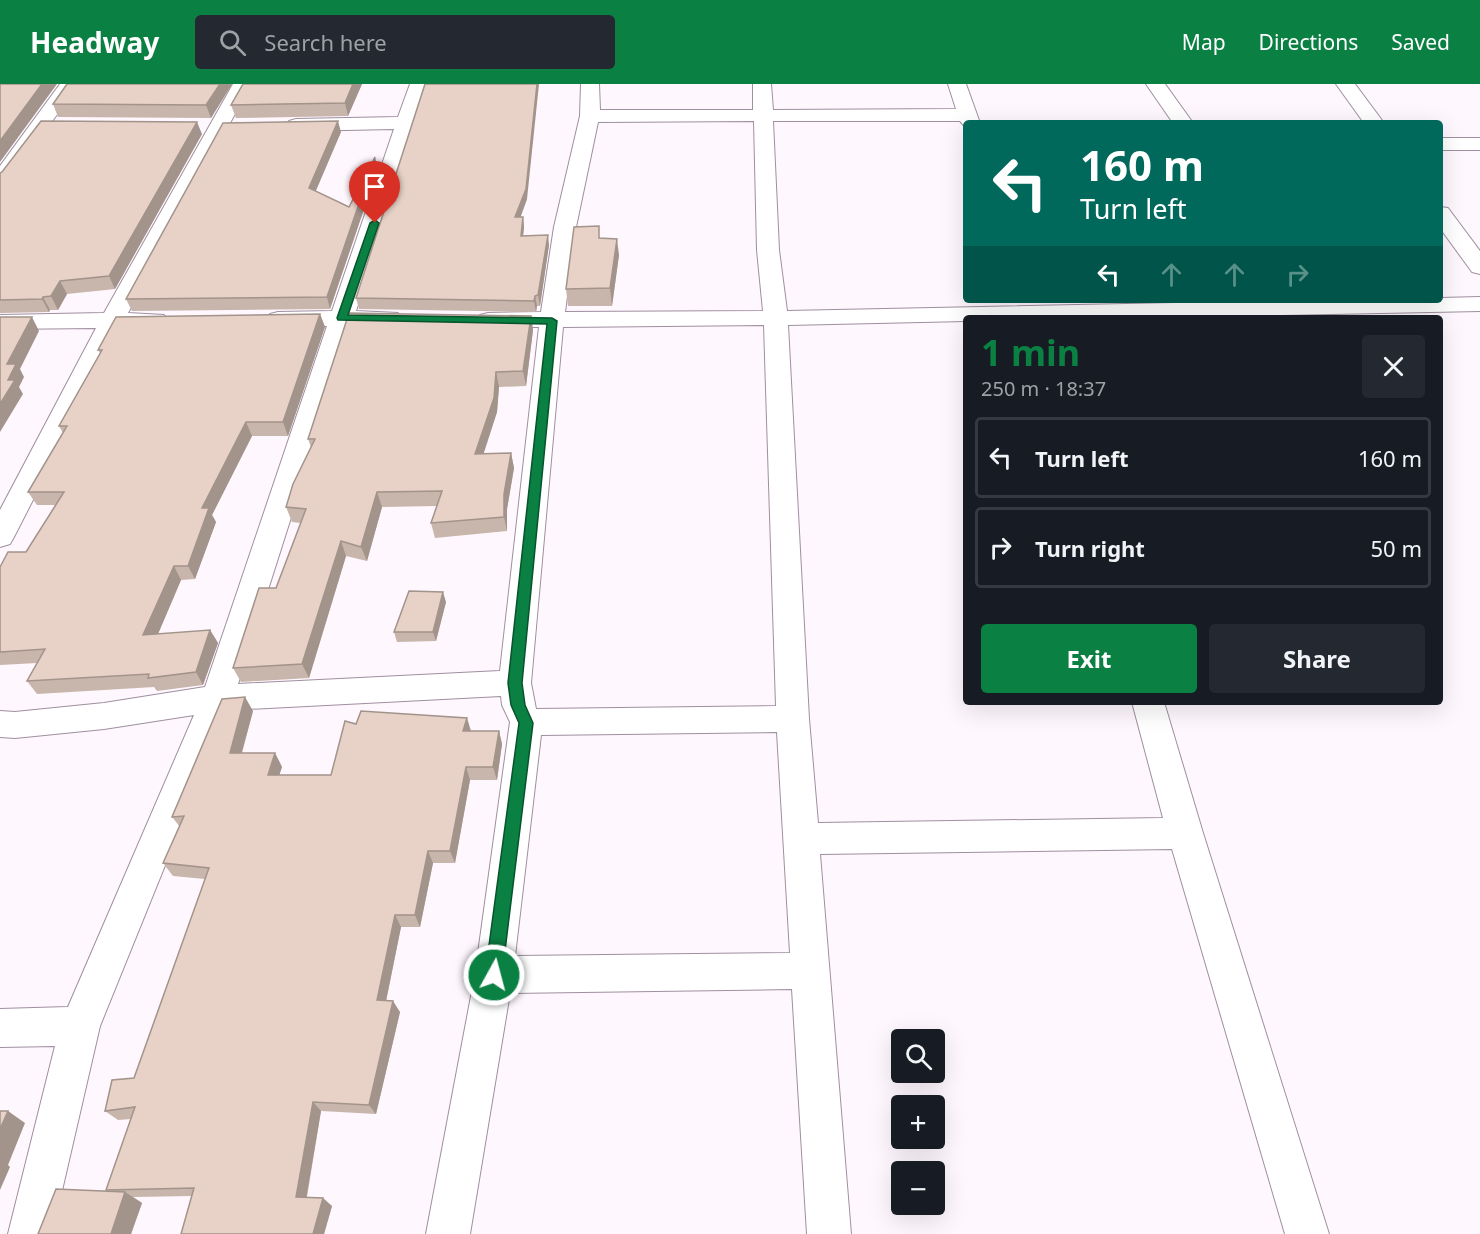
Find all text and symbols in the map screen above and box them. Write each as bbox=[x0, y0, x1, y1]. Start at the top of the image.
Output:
search box bbox=[195, 15, 615, 69]
text: Headway bbox=[30, 23, 159, 61]
icon: search bbox=[216, 26, 249, 59]
text: Search here bbox=[264, 27, 387, 57]
text: Map bbox=[1182, 28, 1226, 56]
text: Directions bbox=[1259, 28, 1358, 56]
text: Saved bbox=[1391, 28, 1450, 56]
text: 160 m bbox=[1080, 136, 1204, 193]
icon: left bbox=[981, 144, 1059, 222]
pin bbox=[349, 161, 400, 223]
icon: arrive bbox=[358, 170, 391, 203]
text: Turn left bbox=[1080, 190, 1186, 227]
icon: left bbox=[1092, 258, 1125, 291]
icon: ahead bbox=[1155, 258, 1188, 291]
icon: ahead bbox=[1218, 258, 1251, 291]
icon: right bbox=[1281, 258, 1314, 291]
text: 1 min bbox=[981, 328, 1080, 377]
button: close bbox=[1362, 335, 1425, 398]
text: 250 m · 18:37 bbox=[981, 375, 1106, 402]
icon: left bbox=[984, 441, 1017, 474]
text: Turn left bbox=[1035, 443, 1129, 473]
text: 160 m bbox=[1358, 443, 1422, 473]
icon: right bbox=[984, 531, 1017, 564]
text: Turn right bbox=[1035, 533, 1145, 563]
text: 50 m bbox=[1371, 533, 1422, 563]
button: Exit bbox=[981, 624, 1197, 693]
button: Share bbox=[1209, 624, 1425, 693]
position arrow bbox=[462, 943, 526, 1007]
map controls bbox=[891, 1029, 945, 1215]
button: search bbox=[891, 1029, 945, 1083]
button: + bbox=[891, 1095, 945, 1149]
button: − bbox=[891, 1161, 945, 1215]

